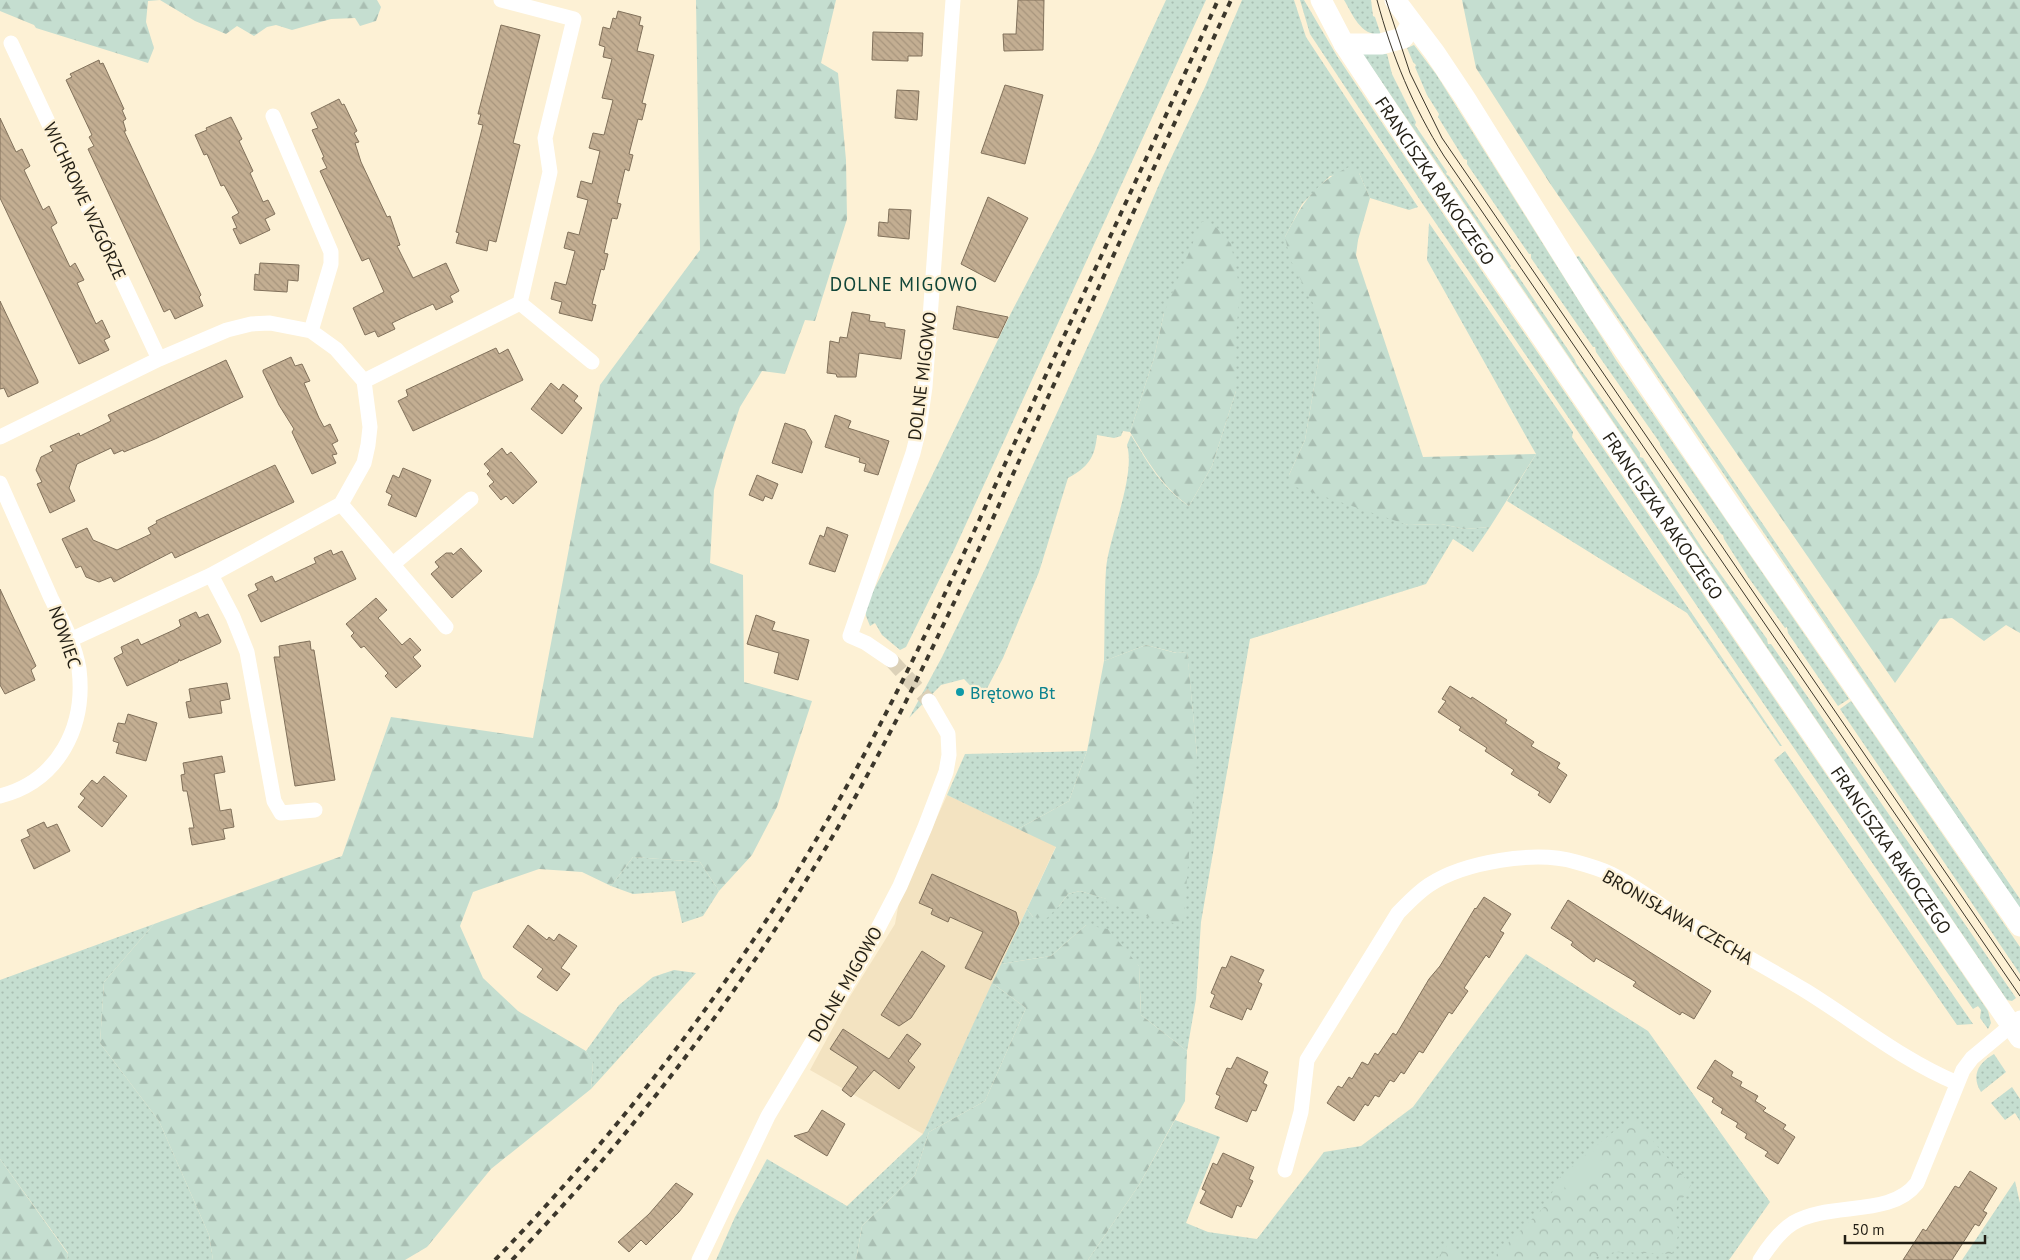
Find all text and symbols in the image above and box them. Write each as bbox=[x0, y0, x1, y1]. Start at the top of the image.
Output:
street label: FRANCISZKA RAKOCZEGO bbox=[1371, 92, 1500, 269]
street label: WICHROWE WZGÓRZE bbox=[38, 119, 132, 283]
district label: DOLNE MIGOWO bbox=[830, 272, 978, 296]
street label: DOLNE MIGOWO bbox=[903, 310, 941, 442]
street label: FRANCISZKA RAKOCZEGO bbox=[1598, 427, 1729, 604]
street label: NOWIEC bbox=[44, 603, 86, 671]
place label: Brętowo Bt bbox=[970, 681, 1055, 704]
marker: Brętowo Bt bbox=[954, 686, 966, 698]
street label: FRANCISZKA RAKOCZEGO bbox=[1826, 762, 1957, 938]
street label: BRONISŁAWA CZECHA bbox=[1599, 864, 1758, 970]
street label: DOLNE MIGOWO bbox=[803, 922, 887, 1046]
scale bar bbox=[1845, 1212, 1985, 1244]
text: 50 m bbox=[1852, 1220, 1885, 1239]

